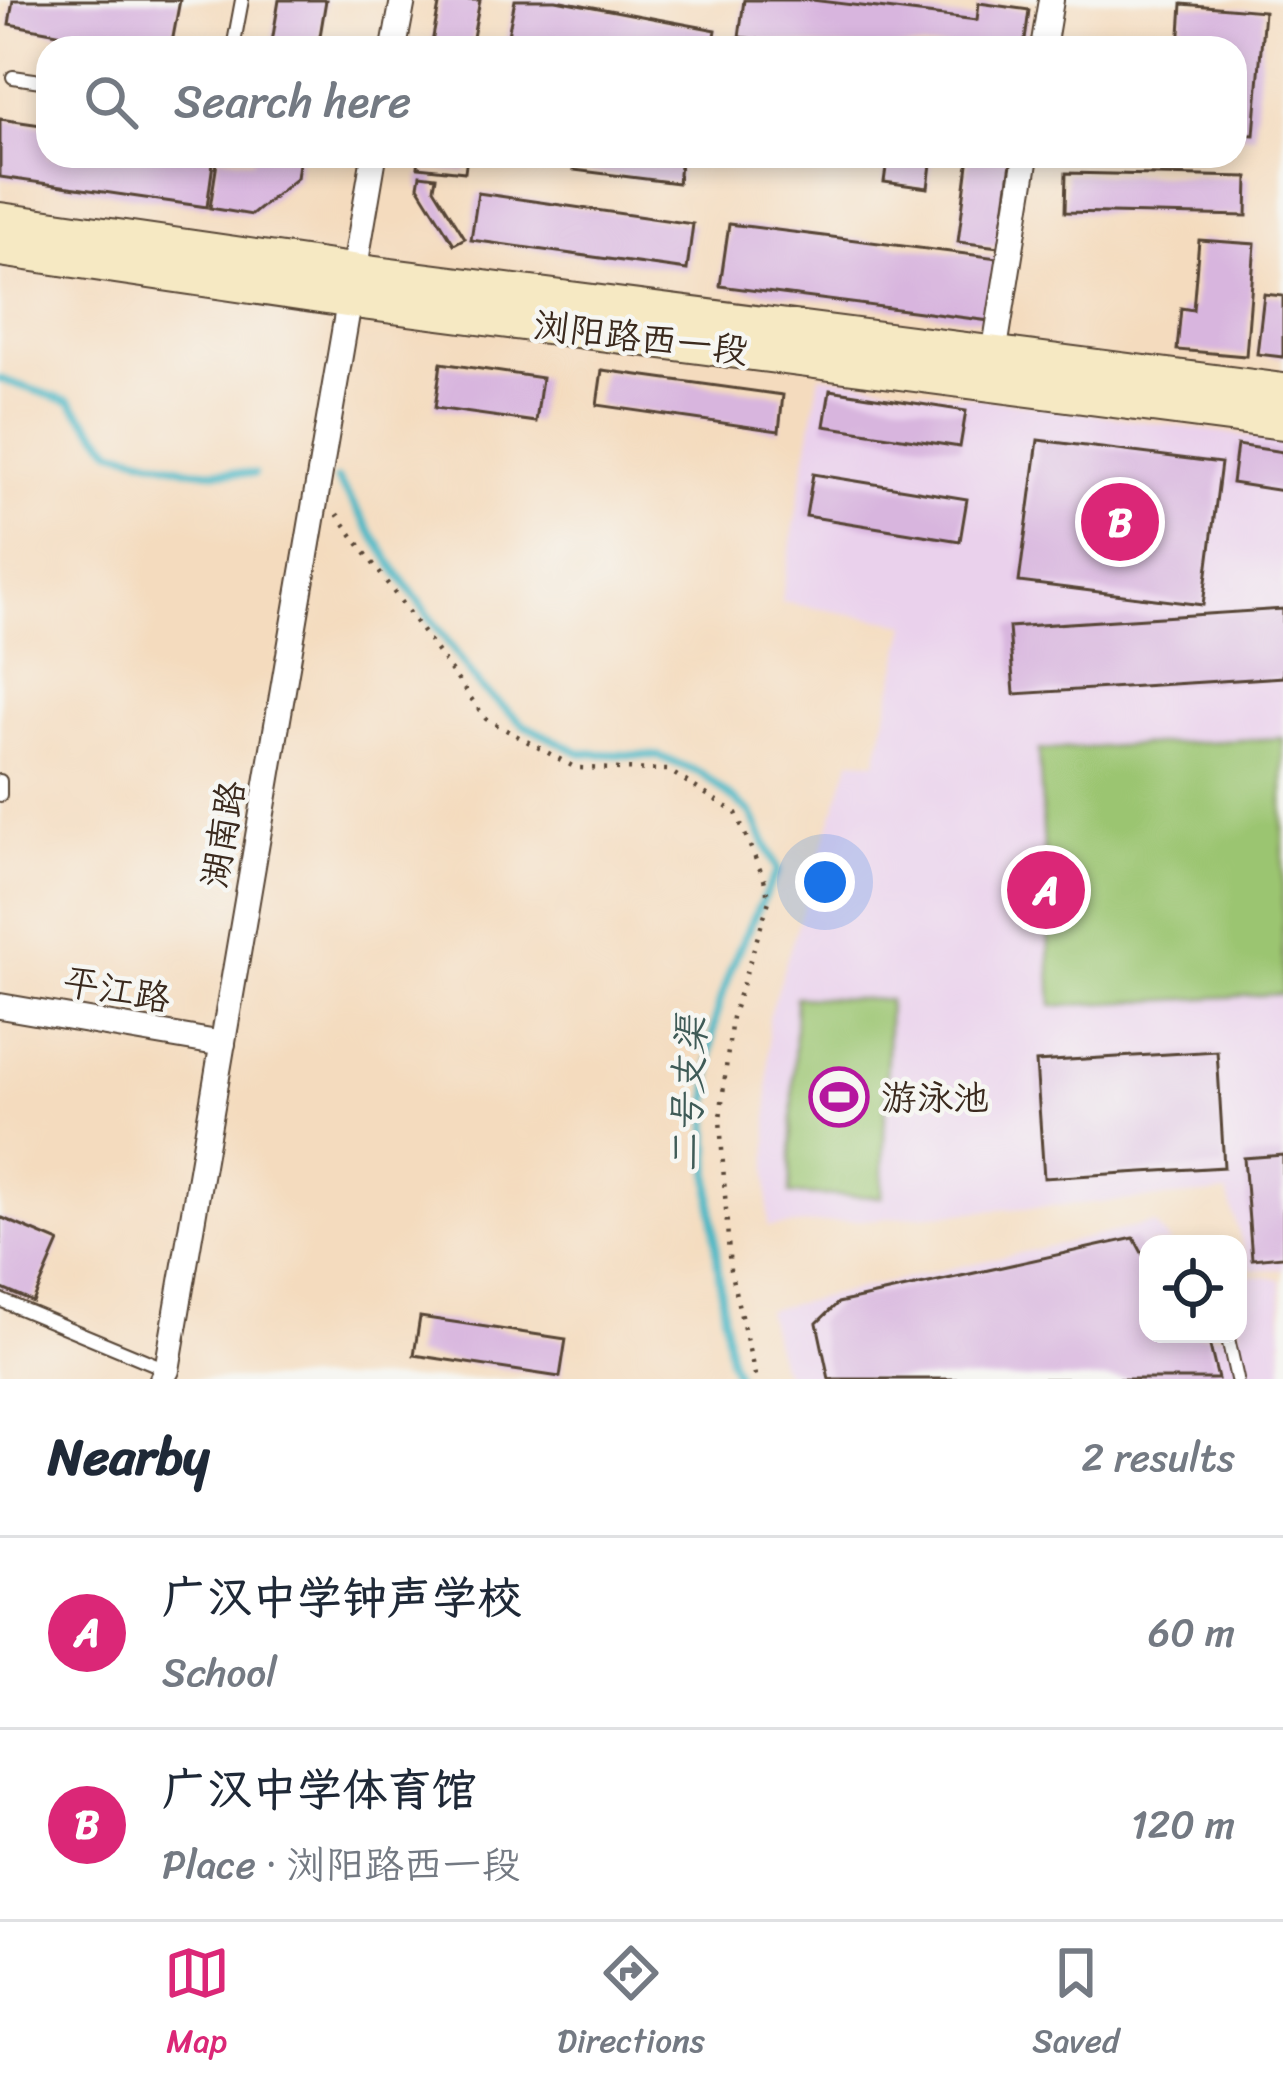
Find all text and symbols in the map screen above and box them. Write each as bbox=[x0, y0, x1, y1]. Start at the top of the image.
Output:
search box bbox=[36, 36, 1247, 168]
text: Search here bbox=[174, 62, 411, 142]
icon: search bbox=[78, 69, 144, 135]
street label: 浏阳路西一段 bbox=[530, 293, 752, 383]
pin: B bbox=[1081, 477, 1159, 567]
street label: 湖南路 bbox=[182, 775, 264, 893]
pin: A bbox=[1007, 845, 1085, 935]
your location bbox=[795, 852, 855, 912]
street label: 平江路 bbox=[58, 949, 176, 1031]
water label: 二号支渠 bbox=[649, 1011, 726, 1174]
sports icon: 游泳池 bbox=[808, 1066, 870, 1128]
place label: 游泳池 bbox=[881, 1066, 989, 1130]
map controls bbox=[1139, 1235, 1247, 1343]
button: locate bbox=[1139, 1235, 1247, 1343]
text: Nearby bbox=[48, 1412, 209, 1502]
text: 2 results bbox=[1081, 1423, 1235, 1492]
text: 广汉中学钟声学校 bbox=[162, 1558, 522, 1638]
text: A bbox=[74, 1598, 100, 1667]
text: 60 m bbox=[1148, 1598, 1235, 1667]
text: School bbox=[162, 1638, 277, 1707]
text: 广汉中学体育馆 bbox=[162, 1750, 477, 1830]
text: B bbox=[75, 1790, 99, 1859]
text: 120 m bbox=[1131, 1790, 1235, 1859]
text: Place · 浏阳路西一段 bbox=[162, 1830, 521, 1899]
tab: Map bbox=[164, 1940, 230, 2070]
tab: Directions bbox=[557, 1940, 705, 2070]
tab: Saved bbox=[1032, 1940, 1119, 2070]

